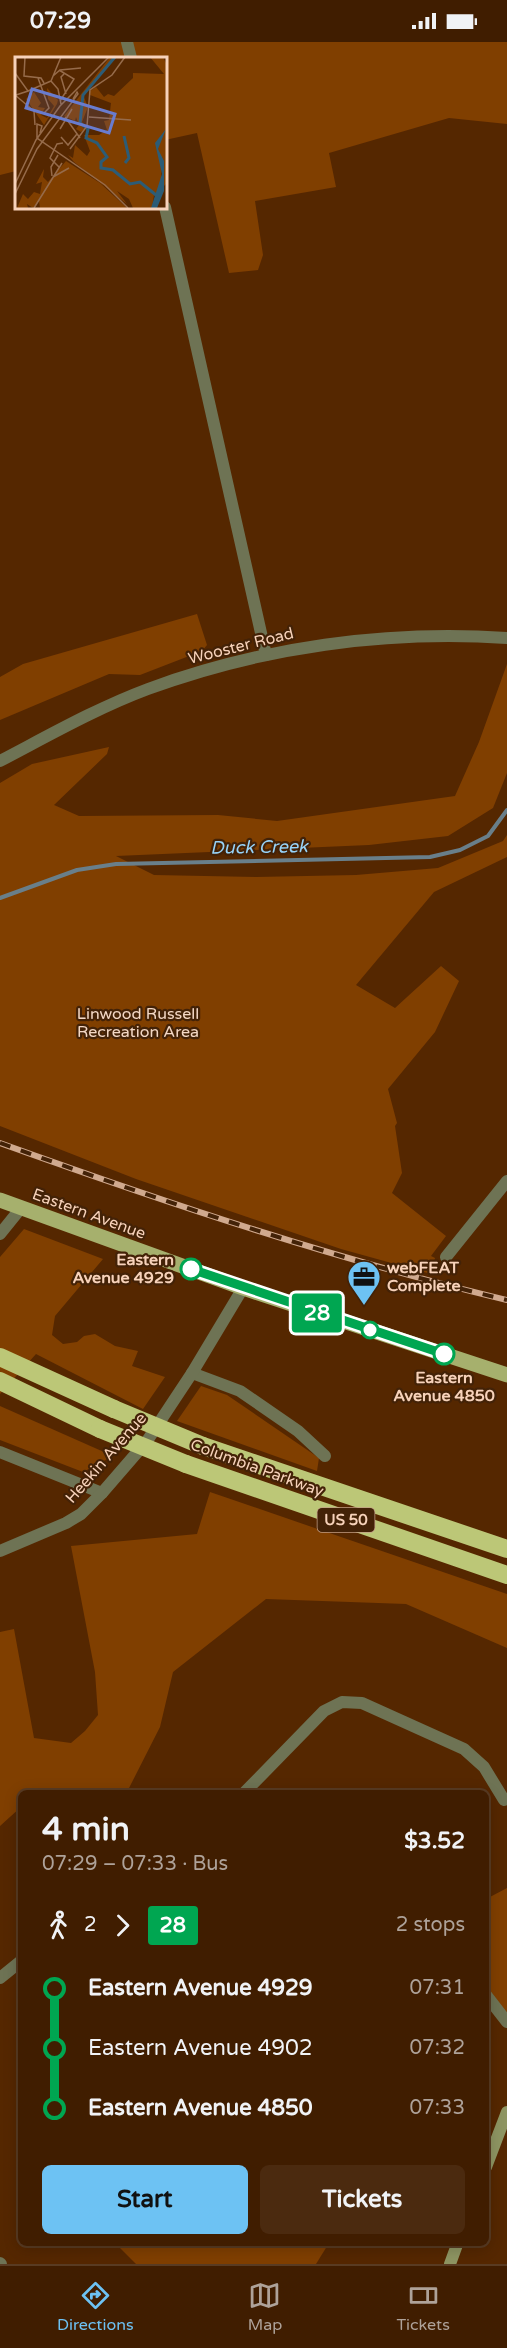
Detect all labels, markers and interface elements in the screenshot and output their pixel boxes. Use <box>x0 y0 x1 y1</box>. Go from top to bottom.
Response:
text: 07:29 <box>30 8 91 34</box>
inset map <box>15 57 166 208</box>
street label: Wooster Road <box>186 623 296 669</box>
water label: Duck Creek <box>210 835 309 859</box>
park label: Linwood Russell Recreation Area <box>77 1004 199 1042</box>
street label: Eastern Avenue <box>30 1184 148 1244</box>
place label: Eastern Avenue 4929 <box>72 1250 174 1288</box>
marker: Eastern Avenue 4929 <box>180 1258 202 1280</box>
place label: webFEAT Complete <box>387 1258 460 1296</box>
office icon: webFEAT Complete <box>346 1259 382 1306</box>
line badge: 28 <box>290 1294 344 1332</box>
text: 28 <box>304 1301 330 1326</box>
unlabelled marker <box>361 1321 379 1339</box>
marker: Eastern Avenue 4850 <box>433 1343 455 1365</box>
place label: Eastern Avenue 4850 <box>393 1368 495 1406</box>
street label: Heekin Avenue <box>61 1408 151 1508</box>
street label: Columbia Parkway <box>188 1435 327 1502</box>
road number: US 50 <box>318 1508 374 1532</box>
text: 4 min <box>42 1810 130 1849</box>
text: $3.52 <box>404 1828 465 1854</box>
text: 07:29 – 07:33 · Bus <box>42 1852 228 1876</box>
icon: walk <box>42 1909 75 1942</box>
icon: forward <box>106 1909 139 1942</box>
text: 2 <box>84 1913 97 1937</box>
text: 28 <box>160 1913 186 1938</box>
text: 2 stops <box>396 1913 465 1937</box>
text: Eastern Avenue 4929 <box>88 1975 313 2001</box>
text: 07:31 <box>410 1976 465 2000</box>
text: Eastern Avenue 4902 <box>88 2035 313 2061</box>
text: 07:32 <box>410 2036 465 2060</box>
text: Eastern Avenue 4850 <box>88 2095 313 2121</box>
text: 07:33 <box>410 2096 465 2120</box>
button: Start <box>42 2165 248 2234</box>
button: Tickets <box>260 2165 465 2234</box>
tab: Directions <box>57 2279 134 2335</box>
tab: Map <box>248 2279 282 2335</box>
tab: Tickets <box>396 2279 450 2335</box>

